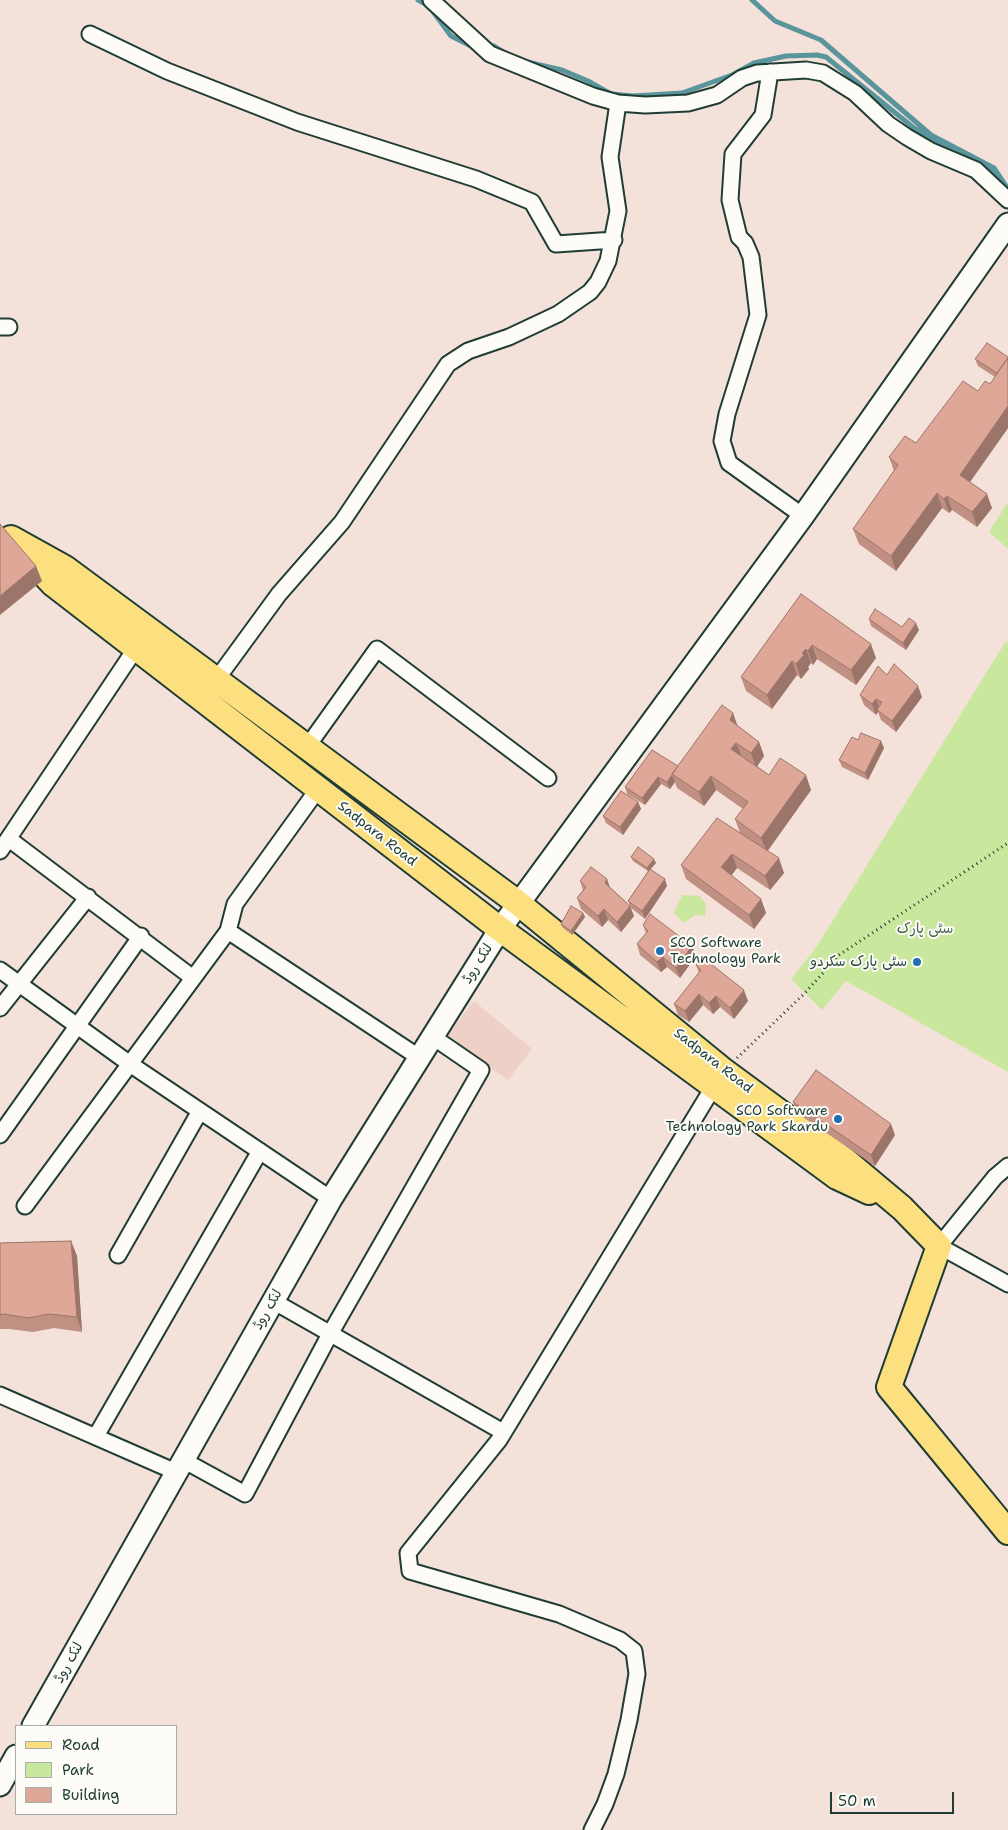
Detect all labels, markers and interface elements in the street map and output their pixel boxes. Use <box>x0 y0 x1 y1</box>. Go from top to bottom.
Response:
street label: Sadpara Road <box>334 798 420 870</box>
park label: سٹی پارک <box>897 921 953 937</box>
place label: SCO Software Technology Park <box>670 935 781 968</box>
street label: لنک روڈ <box>459 941 497 987</box>
marker: SCO Software Technology Park <box>654 945 666 957</box>
place label: سٹی پارک سکردو <box>811 954 907 970</box>
marker: سٹی پارک سکردو <box>911 956 923 968</box>
street label: Sadpara Road <box>670 1025 756 1097</box>
place label: SCO Software Technology Park Skardu <box>666 1103 828 1136</box>
marker: SCO Software Technology Park Skardu <box>832 1113 844 1125</box>
street label: لنک روڈ <box>250 1287 286 1333</box>
street label: لنک روڈ <box>51 1640 87 1686</box>
legend <box>15 1725 178 1815</box>
text: Road <box>62 1735 100 1755</box>
text: Park <box>62 1760 94 1780</box>
scale bar <box>833 1782 957 1814</box>
text: Building <box>62 1785 119 1805</box>
text: 50 m <box>838 1791 876 1811</box>

